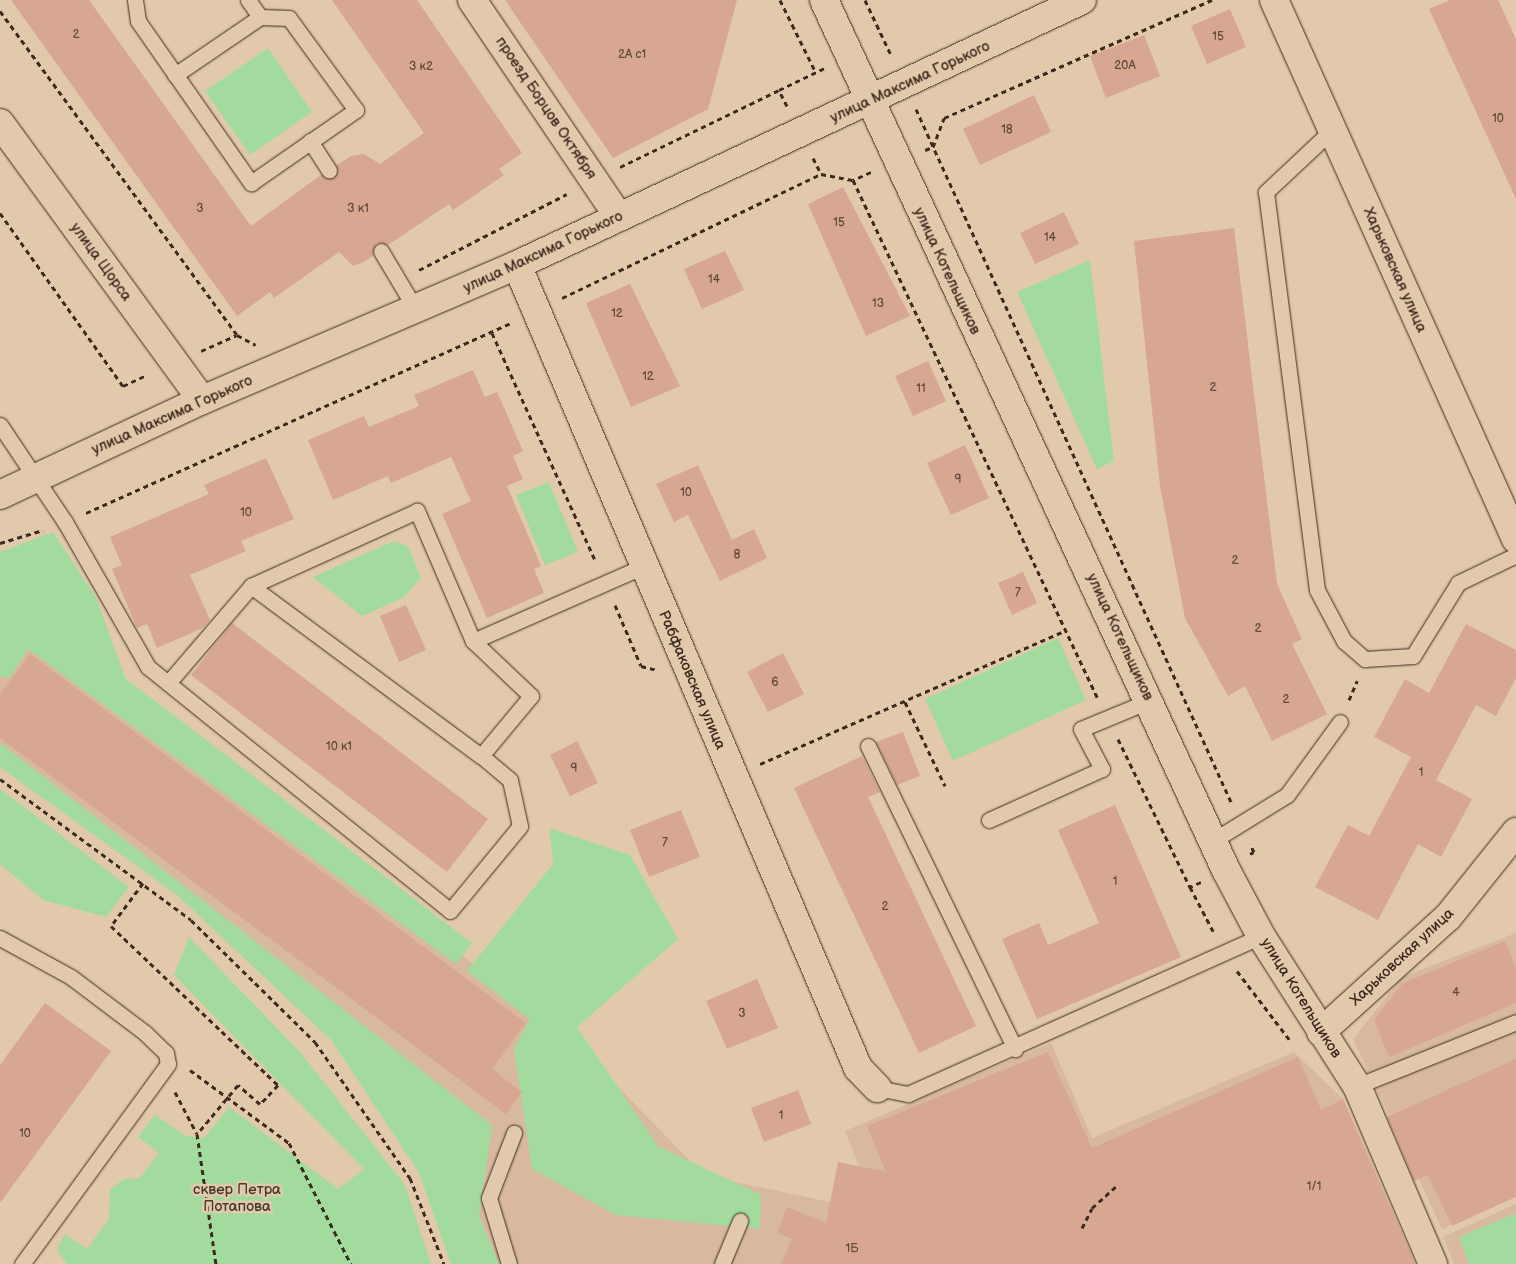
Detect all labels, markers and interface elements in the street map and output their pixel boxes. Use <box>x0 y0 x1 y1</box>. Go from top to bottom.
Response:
house number: 2 <box>72 28 80 42</box>
house number: 15 <box>1212 30 1224 44</box>
street label: проезд Борцов Октября <box>492 33 600 183</box>
street label: улица Максима Горького <box>827 37 993 127</box>
house number: 2А с1 <box>618 48 646 62</box>
house number: 20А <box>1114 59 1136 73</box>
house number: 3 к2 <box>409 60 433 74</box>
house number: 10 <box>1492 112 1504 126</box>
house number: 18 <box>1001 123 1013 137</box>
house number: 3 <box>196 202 204 216</box>
house number: 3 к1 <box>347 202 369 216</box>
street label: улица Котельщиков <box>910 205 984 337</box>
street label: Харьковская улица <box>1359 205 1431 335</box>
street label: улица Максима Горького <box>460 207 626 297</box>
house number: 15 <box>833 216 845 230</box>
street label: улица Щорса <box>66 219 136 305</box>
house number: 14 <box>1044 231 1056 245</box>
house number: 14 <box>708 273 720 287</box>
house number: 13 <box>872 297 884 311</box>
house number: 12 <box>611 307 623 321</box>
house number: 12 <box>642 370 654 384</box>
street label: улица Максима Горького <box>89 371 255 459</box>
house number: 2 <box>1209 381 1217 395</box>
house number: 11 <box>916 382 926 396</box>
house number: 9 <box>955 473 961 487</box>
house number: 10 <box>680 486 692 500</box>
house number: 10 <box>240 506 252 520</box>
house number: 8 <box>734 548 740 562</box>
house number: 2 <box>1231 554 1239 568</box>
street label: улица Котельщиков <box>1083 571 1157 703</box>
house number: 7 <box>1015 586 1021 600</box>
street label: Рабфаковская улица <box>655 608 729 752</box>
house number: 2 <box>1254 622 1262 636</box>
house number: 6 <box>771 676 779 690</box>
house number: 2 <box>1282 693 1290 707</box>
house number: 10 к1 <box>326 740 352 754</box>
house number: 9 <box>571 762 577 776</box>
house number: 1 <box>1419 766 1423 780</box>
house number: 7 <box>662 836 668 850</box>
house number: 1 <box>1113 875 1117 889</box>
house number: 2 <box>881 900 889 914</box>
street label: Харьковская улица <box>1346 904 1458 1010</box>
street label: улица Котельщиков <box>1257 935 1345 1061</box>
house number: 4 <box>1452 986 1460 1000</box>
house number: 3 <box>738 1007 746 1021</box>
house number: 1 <box>779 1109 783 1123</box>
house number: 10 <box>19 1127 31 1141</box>
park label: сквер Петра Потапова <box>193 1180 281 1215</box>
house number: 1/1 <box>1307 1180 1321 1194</box>
house number: 1Б <box>846 1242 858 1256</box>

